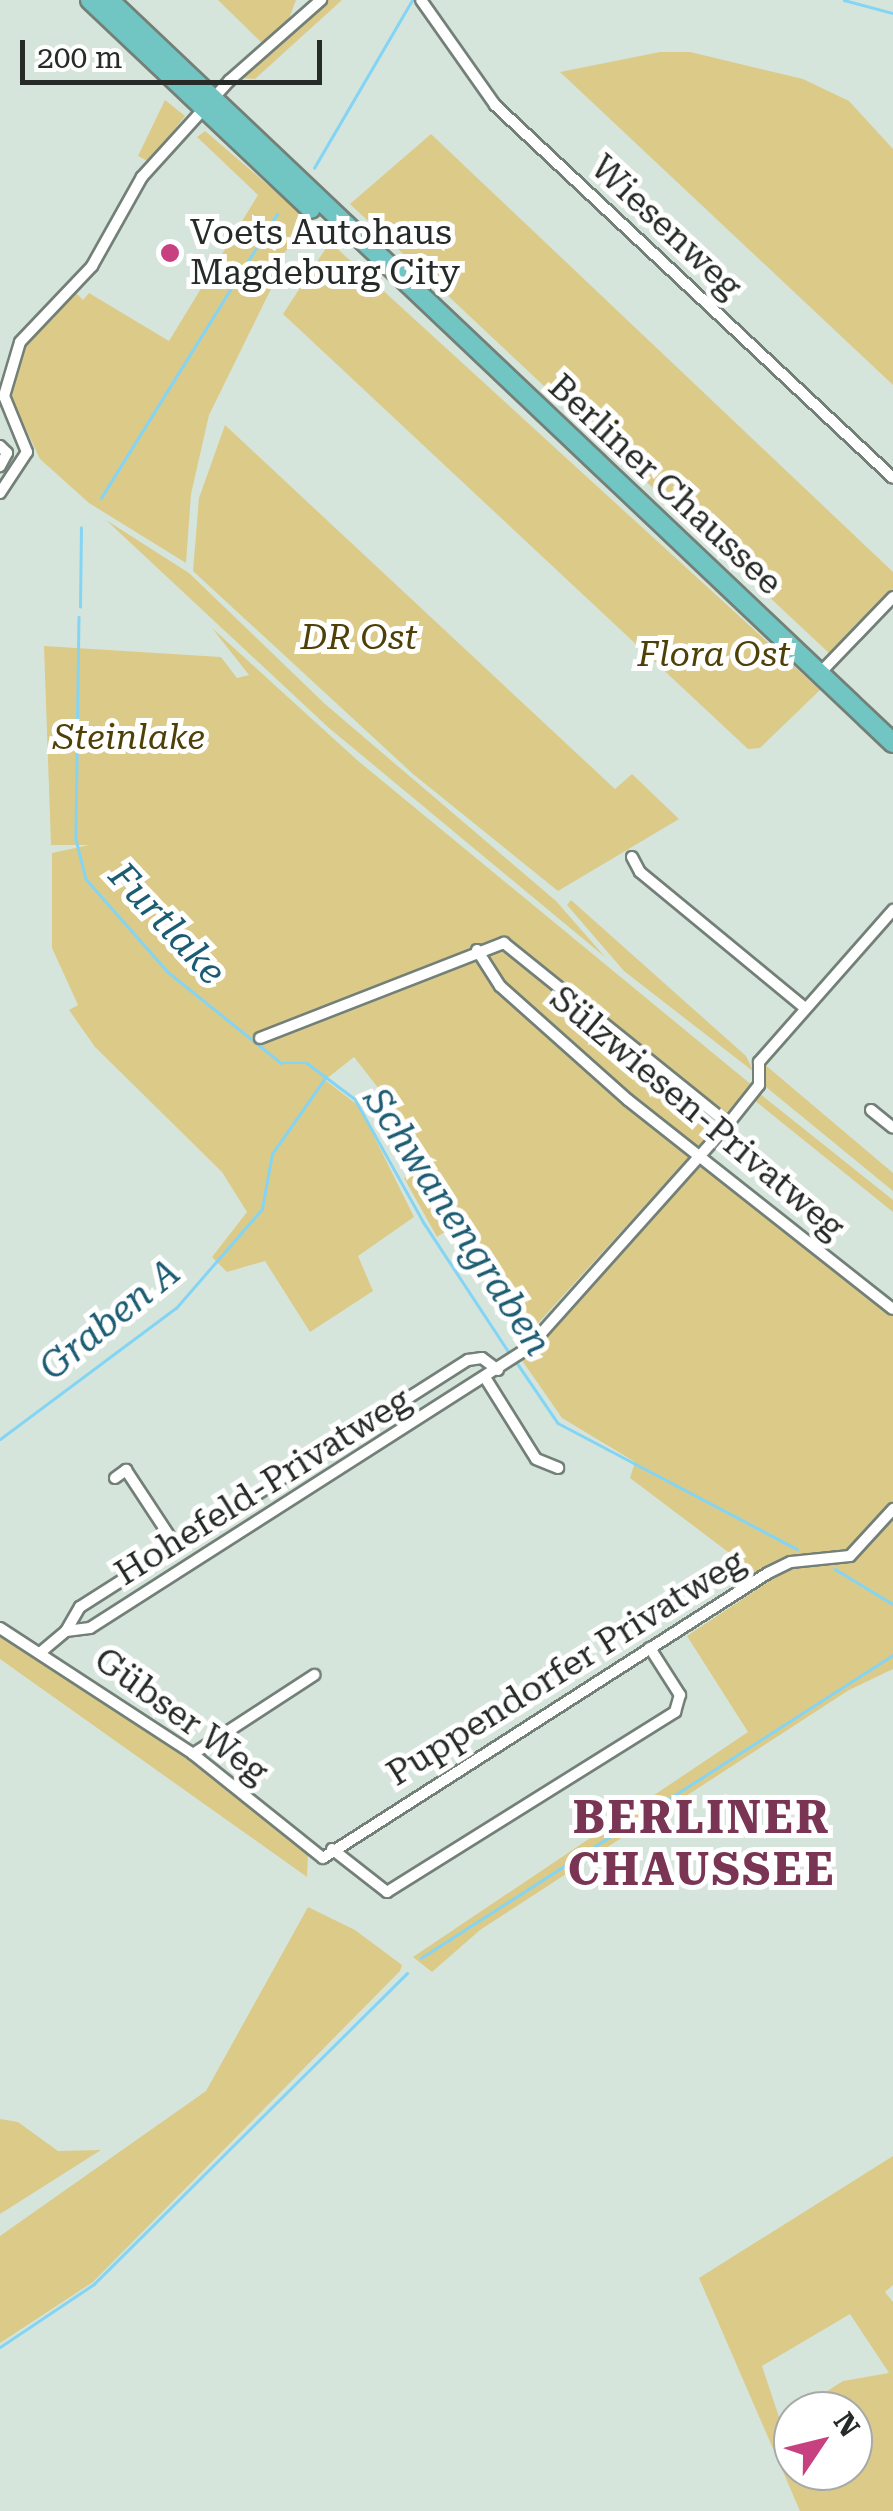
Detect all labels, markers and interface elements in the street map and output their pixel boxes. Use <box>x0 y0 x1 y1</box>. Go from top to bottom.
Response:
scale bar <box>25 20 328 82</box>
text: 200 m <box>37 40 122 75</box>
street label: Wiesenweg <box>582 147 750 307</box>
place label: Voets Autohaus Magdeburg City <box>190 212 460 294</box>
marker: Voets Autohaus Magdeburg City <box>159 242 181 264</box>
street label: Berliner Chaussee <box>539 366 791 604</box>
park label: DR Ost <box>300 617 418 659</box>
park label: Flora Ost <box>637 634 791 676</box>
park label: Steinlake <box>53 717 205 759</box>
water label: Furtlake <box>99 854 235 994</box>
street label: Sülzwiesen-Privatweg <box>541 978 853 1248</box>
water label: Schwanengraben <box>353 1080 561 1364</box>
water label: Graben A <box>31 1250 189 1390</box>
street label: Hohefeld-Privatweg <box>108 1379 418 1595</box>
street label: Puppendorfer Privatweg <box>380 1541 752 1795</box>
street label: Gübser Weg <box>86 1639 276 1793</box>
district label: BERLINER CHAUSSEE <box>568 1791 836 1897</box>
north arrow <box>773 2391 873 2491</box>
text: N <box>827 2406 866 2443</box>

